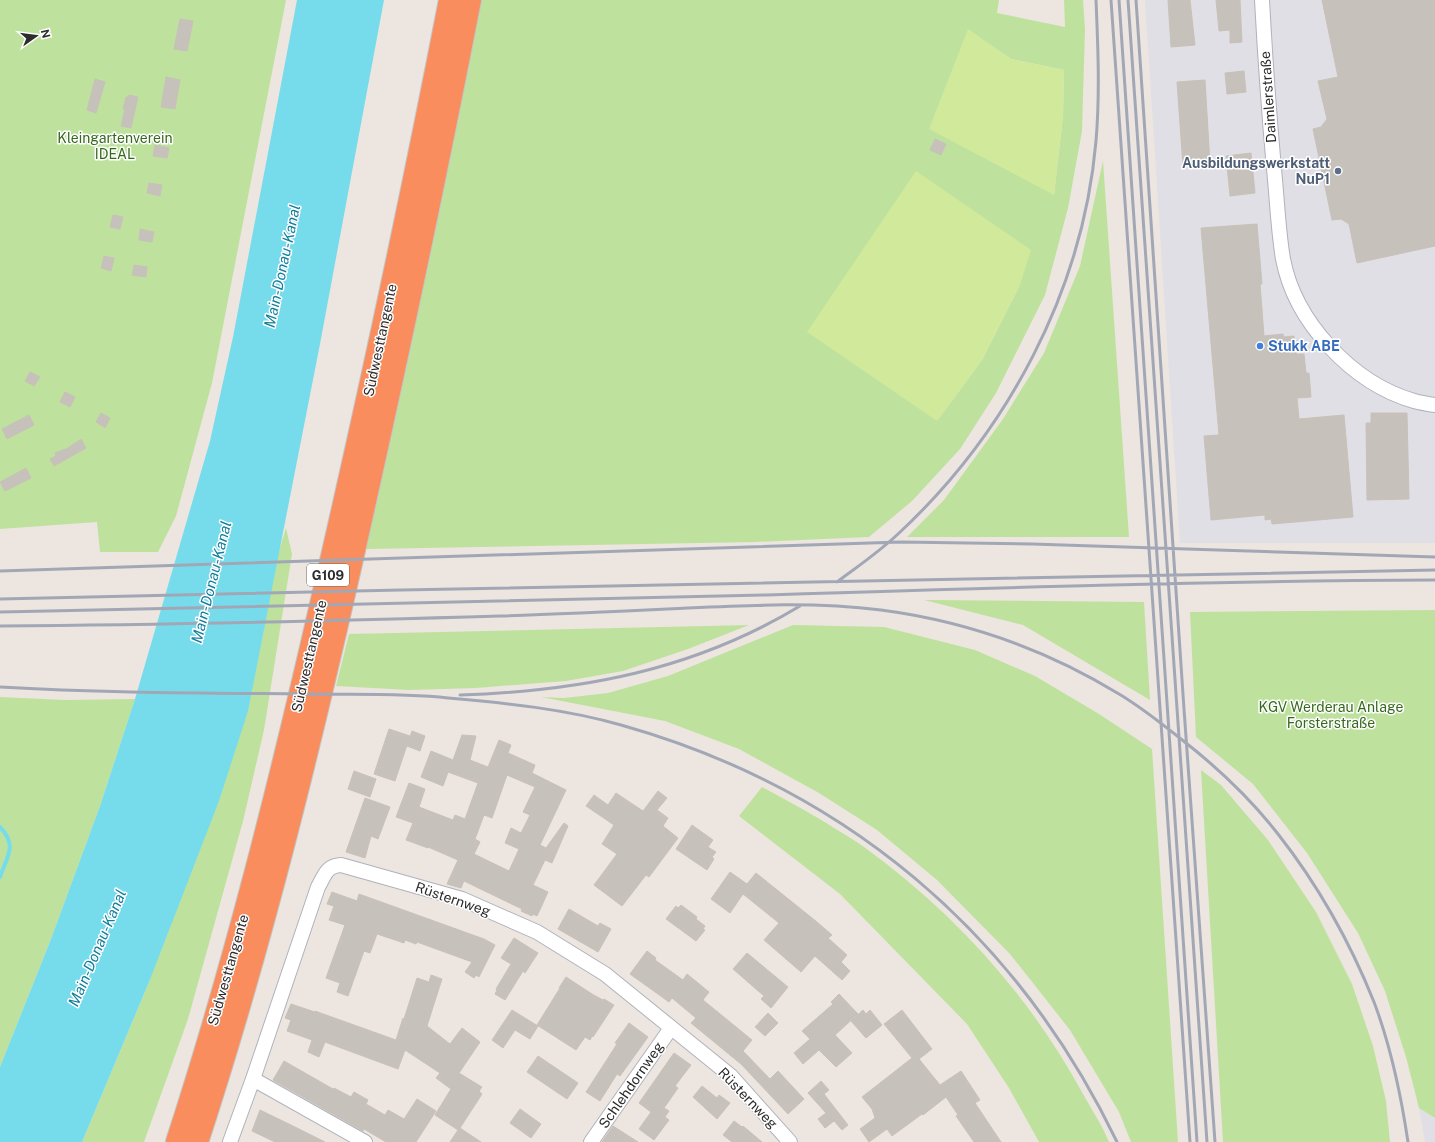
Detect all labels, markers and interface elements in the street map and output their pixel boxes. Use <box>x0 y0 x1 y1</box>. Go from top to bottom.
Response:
north arrow <box>16 16 56 56</box>
text: N <box>39 28 53 39</box>
street label: Daimlerstraße <box>1257 51 1279 143</box>
park label: Kleingartenverein IDEAL <box>57 130 173 162</box>
place label: Ausbildungswerkstatt NuP1 <box>1182 155 1330 187</box>
marker: Ausbildungswerkstatt NuP1 <box>1333 166 1343 176</box>
water label: Main-Donau-Kanal <box>261 203 303 329</box>
street label: Südwesttangente <box>360 282 400 398</box>
place label: Stukk ABE <box>1268 338 1340 354</box>
marker: Stukk ABE <box>1255 341 1265 351</box>
water label: Main-Donau-Kanal <box>188 519 234 645</box>
road number: G109 <box>307 564 349 586</box>
street label: Südwesttangente <box>288 598 330 714</box>
park label: KGV Werderau Anlage Forsterstraße <box>1259 699 1404 731</box>
street label: Rüsternweg <box>413 879 493 919</box>
water label: Main-Donau-Kanal <box>65 887 129 1009</box>
street label: Südwesttangente <box>204 913 252 1027</box>
street label: Schlehdornweg <box>595 1038 667 1131</box>
street label: Rüsternweg <box>715 1064 781 1132</box>

